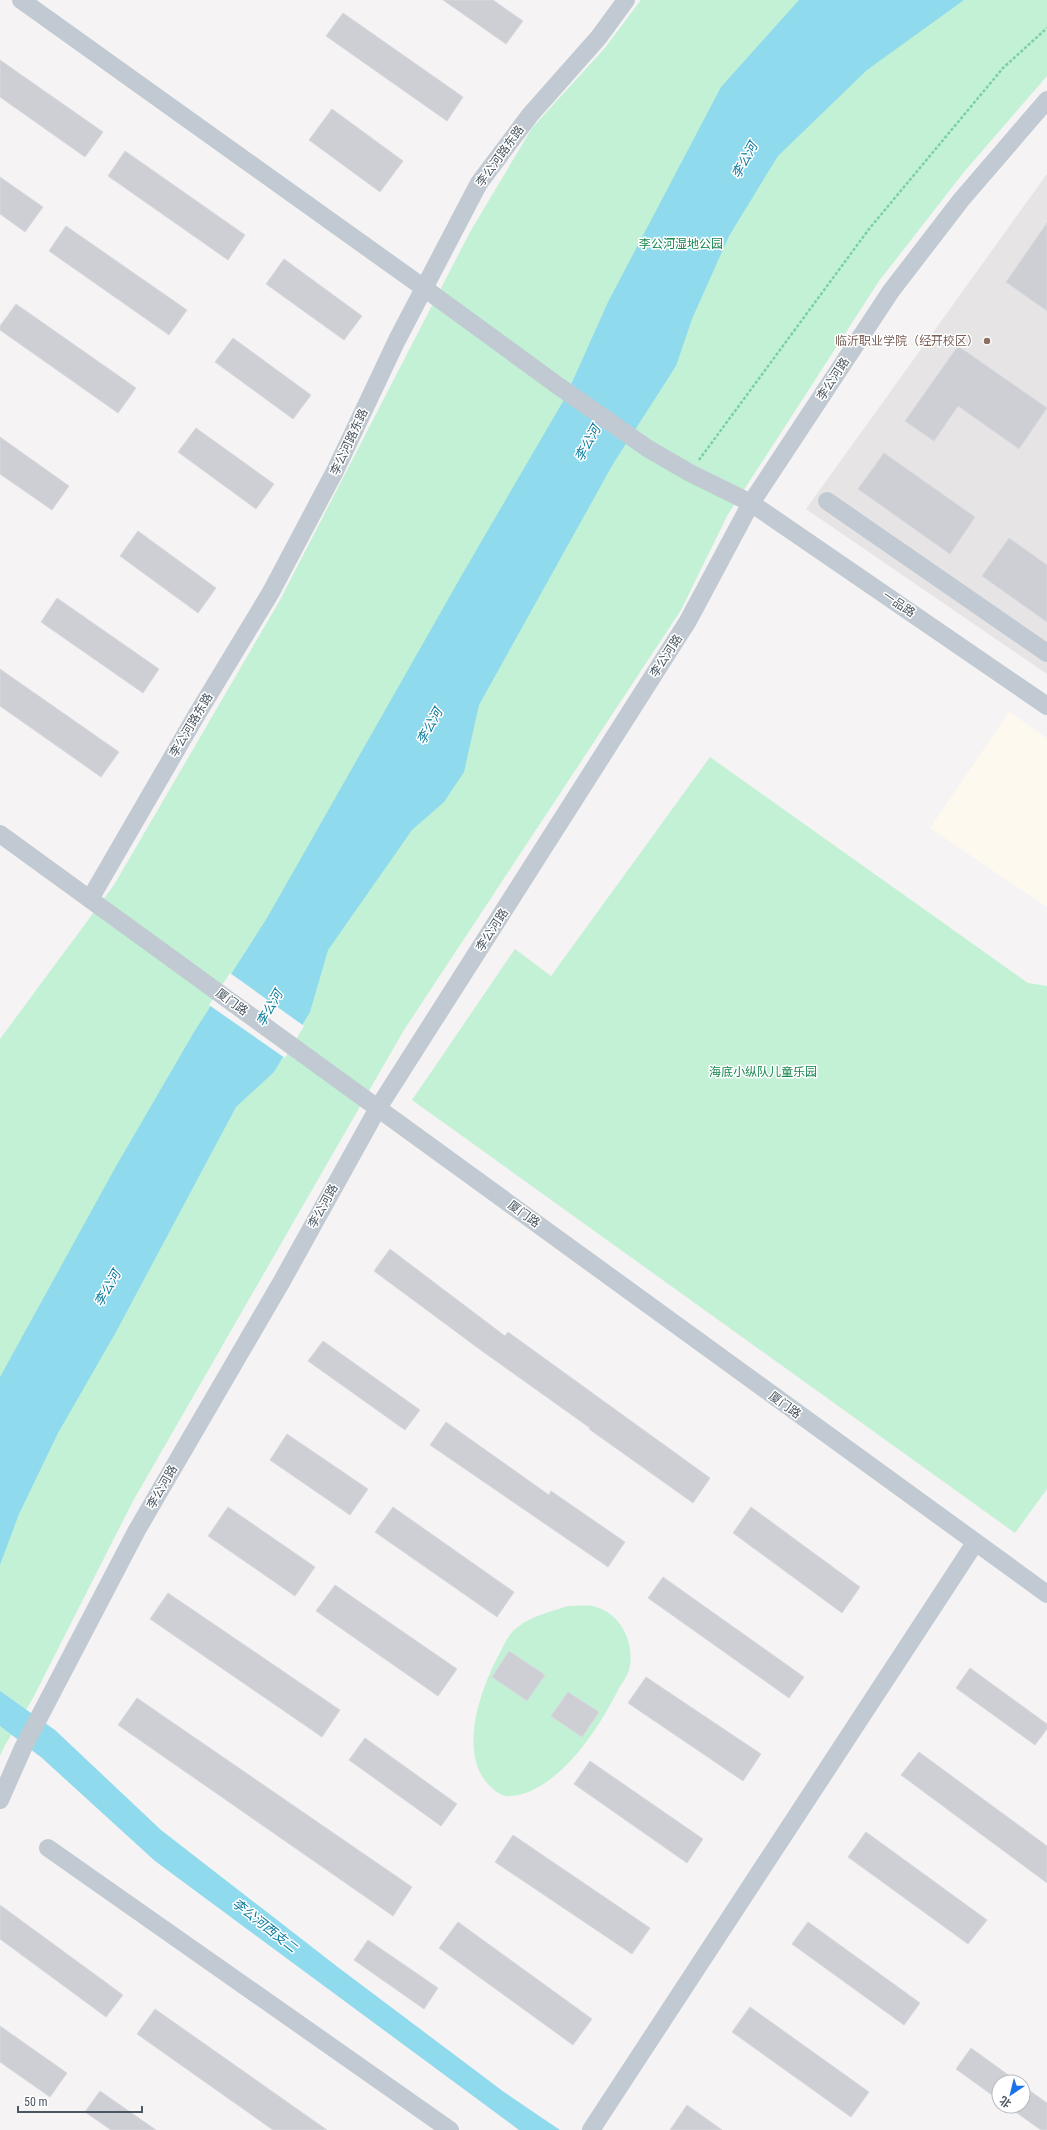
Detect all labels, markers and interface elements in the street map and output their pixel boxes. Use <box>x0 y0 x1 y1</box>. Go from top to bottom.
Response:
street label: 李公河路东路 <box>473 123 527 189</box>
water label: 李公河 <box>728 137 762 181</box>
park label: 李公河湿地公园 <box>639 237 723 251</box>
place label: 临沂职业学院（经开校区） <box>835 334 979 348</box>
marker: 临沂职业学院（经开校区） <box>982 336 992 346</box>
street label: 李公河路 <box>814 355 852 403</box>
street label: 李公河路东路 <box>327 406 371 478</box>
water label: 李公河 <box>571 420 605 464</box>
street label: 一品路 <box>880 588 918 620</box>
street label: 李公河路 <box>647 632 685 680</box>
street label: 李公河路东路 <box>166 691 216 759</box>
water label: 李公河 <box>413 703 447 747</box>
street label: 李公河路 <box>473 906 511 954</box>
water label: 李公河 <box>253 985 287 1029</box>
street label: 厦门路 <box>213 986 251 1018</box>
park label: 海底小纵队儿童乐园 <box>709 1065 817 1079</box>
street label: 李公河路 <box>305 1182 341 1230</box>
street label: 厦门路 <box>505 1198 543 1230</box>
water label: 李公河 <box>91 1265 125 1309</box>
street label: 厦门路 <box>766 1389 804 1421</box>
street label: 李公河路 <box>144 1463 180 1511</box>
water label: 李公河西支二 <box>229 1895 301 1956</box>
north arrow <box>991 2074 1031 2114</box>
scale bar <box>18 2088 142 2114</box>
text: 北 <box>997 2093 1014 2110</box>
text: 50 m <box>24 2095 48 2109</box>

